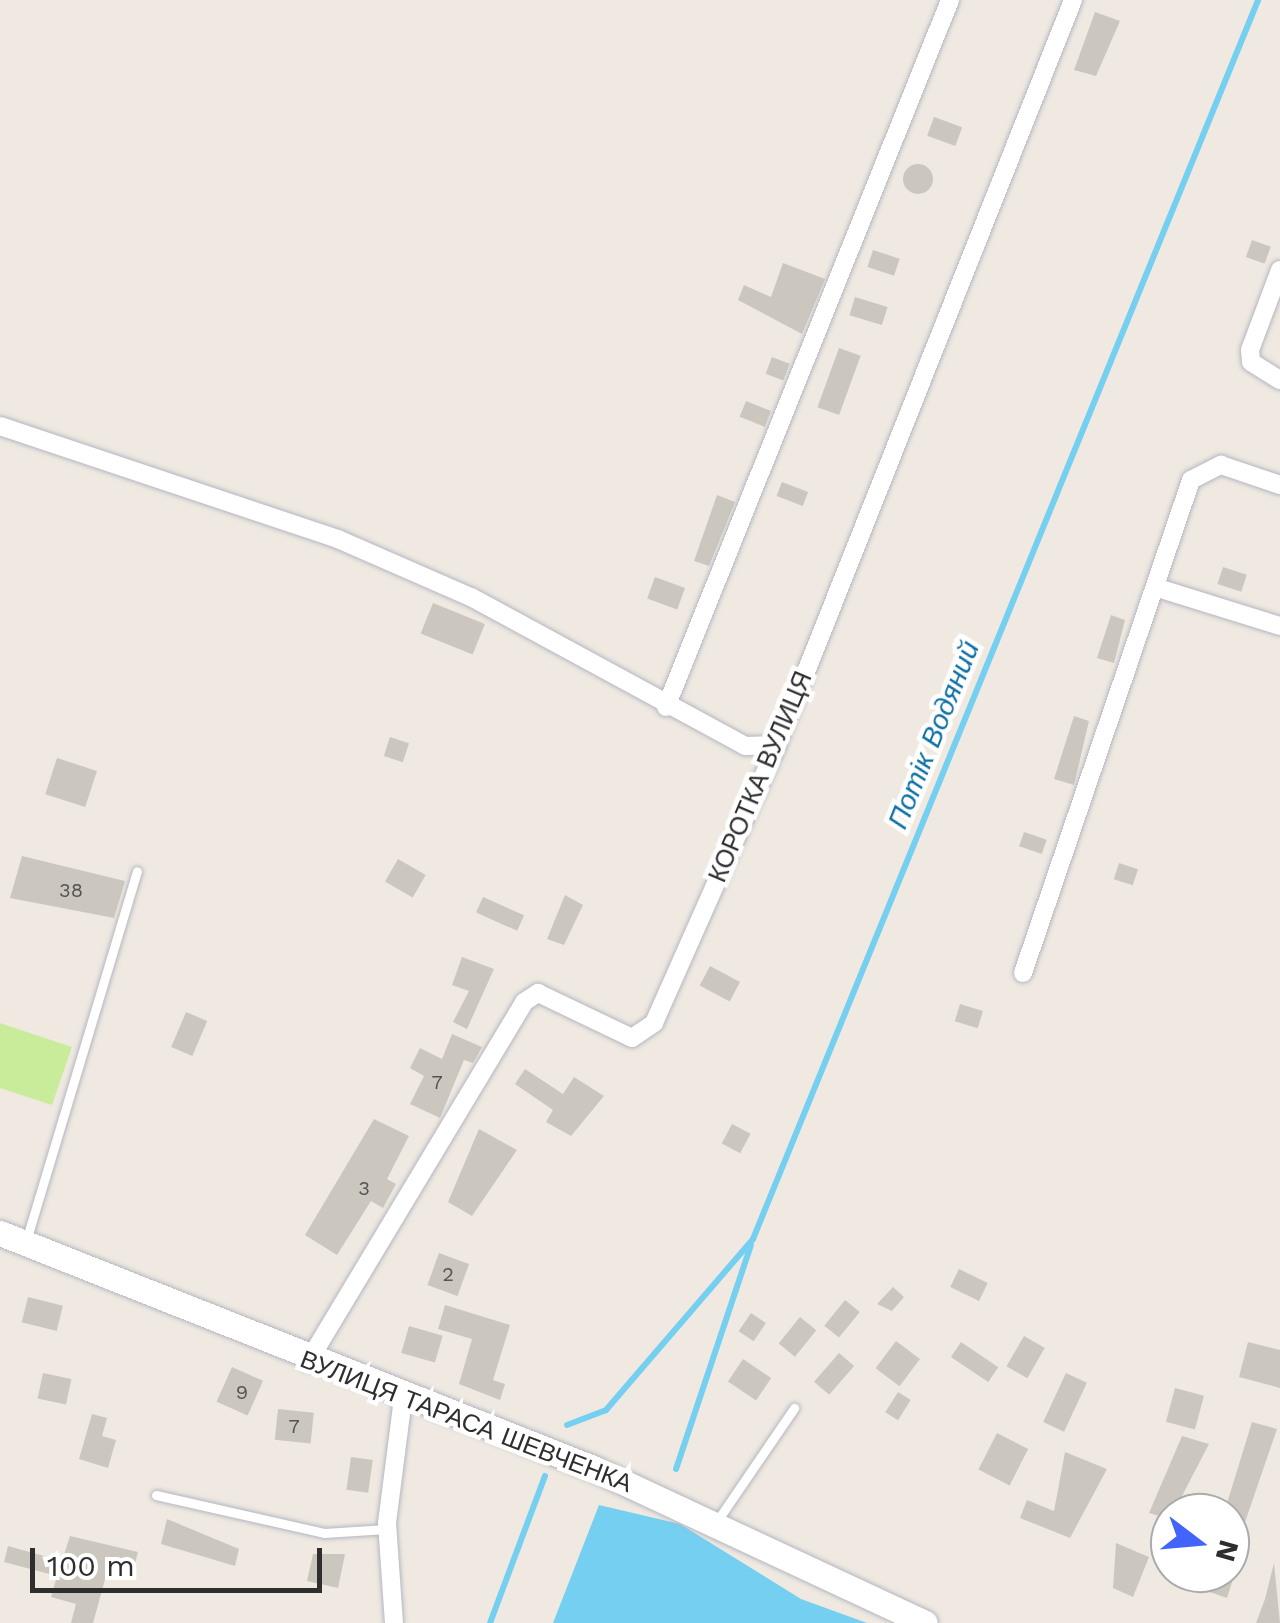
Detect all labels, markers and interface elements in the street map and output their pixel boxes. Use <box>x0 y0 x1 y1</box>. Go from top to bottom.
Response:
water label: Потік Водяний <box>881 636 987 834</box>
street label: КОРОТКА ВУЛИЦЯ <box>703 667 819 887</box>
house number: 38 <box>59 878 83 902</box>
house number: 7 <box>431 1070 443 1094</box>
house number: 3 <box>358 1176 370 1200</box>
house number: 2 <box>442 1262 454 1286</box>
street label: ВУЛИЦЯ ТАРАСА ШЕВЧЕНКА <box>296 1345 636 1499</box>
house number: 9 <box>236 1380 248 1404</box>
house number: 7 <box>288 1414 300 1438</box>
north arrow <box>1150 1493 1250 1593</box>
scale bar <box>35 1528 328 1590</box>
text: N <box>1209 1536 1246 1565</box>
text: 100 m <box>47 1548 135 1583</box>

